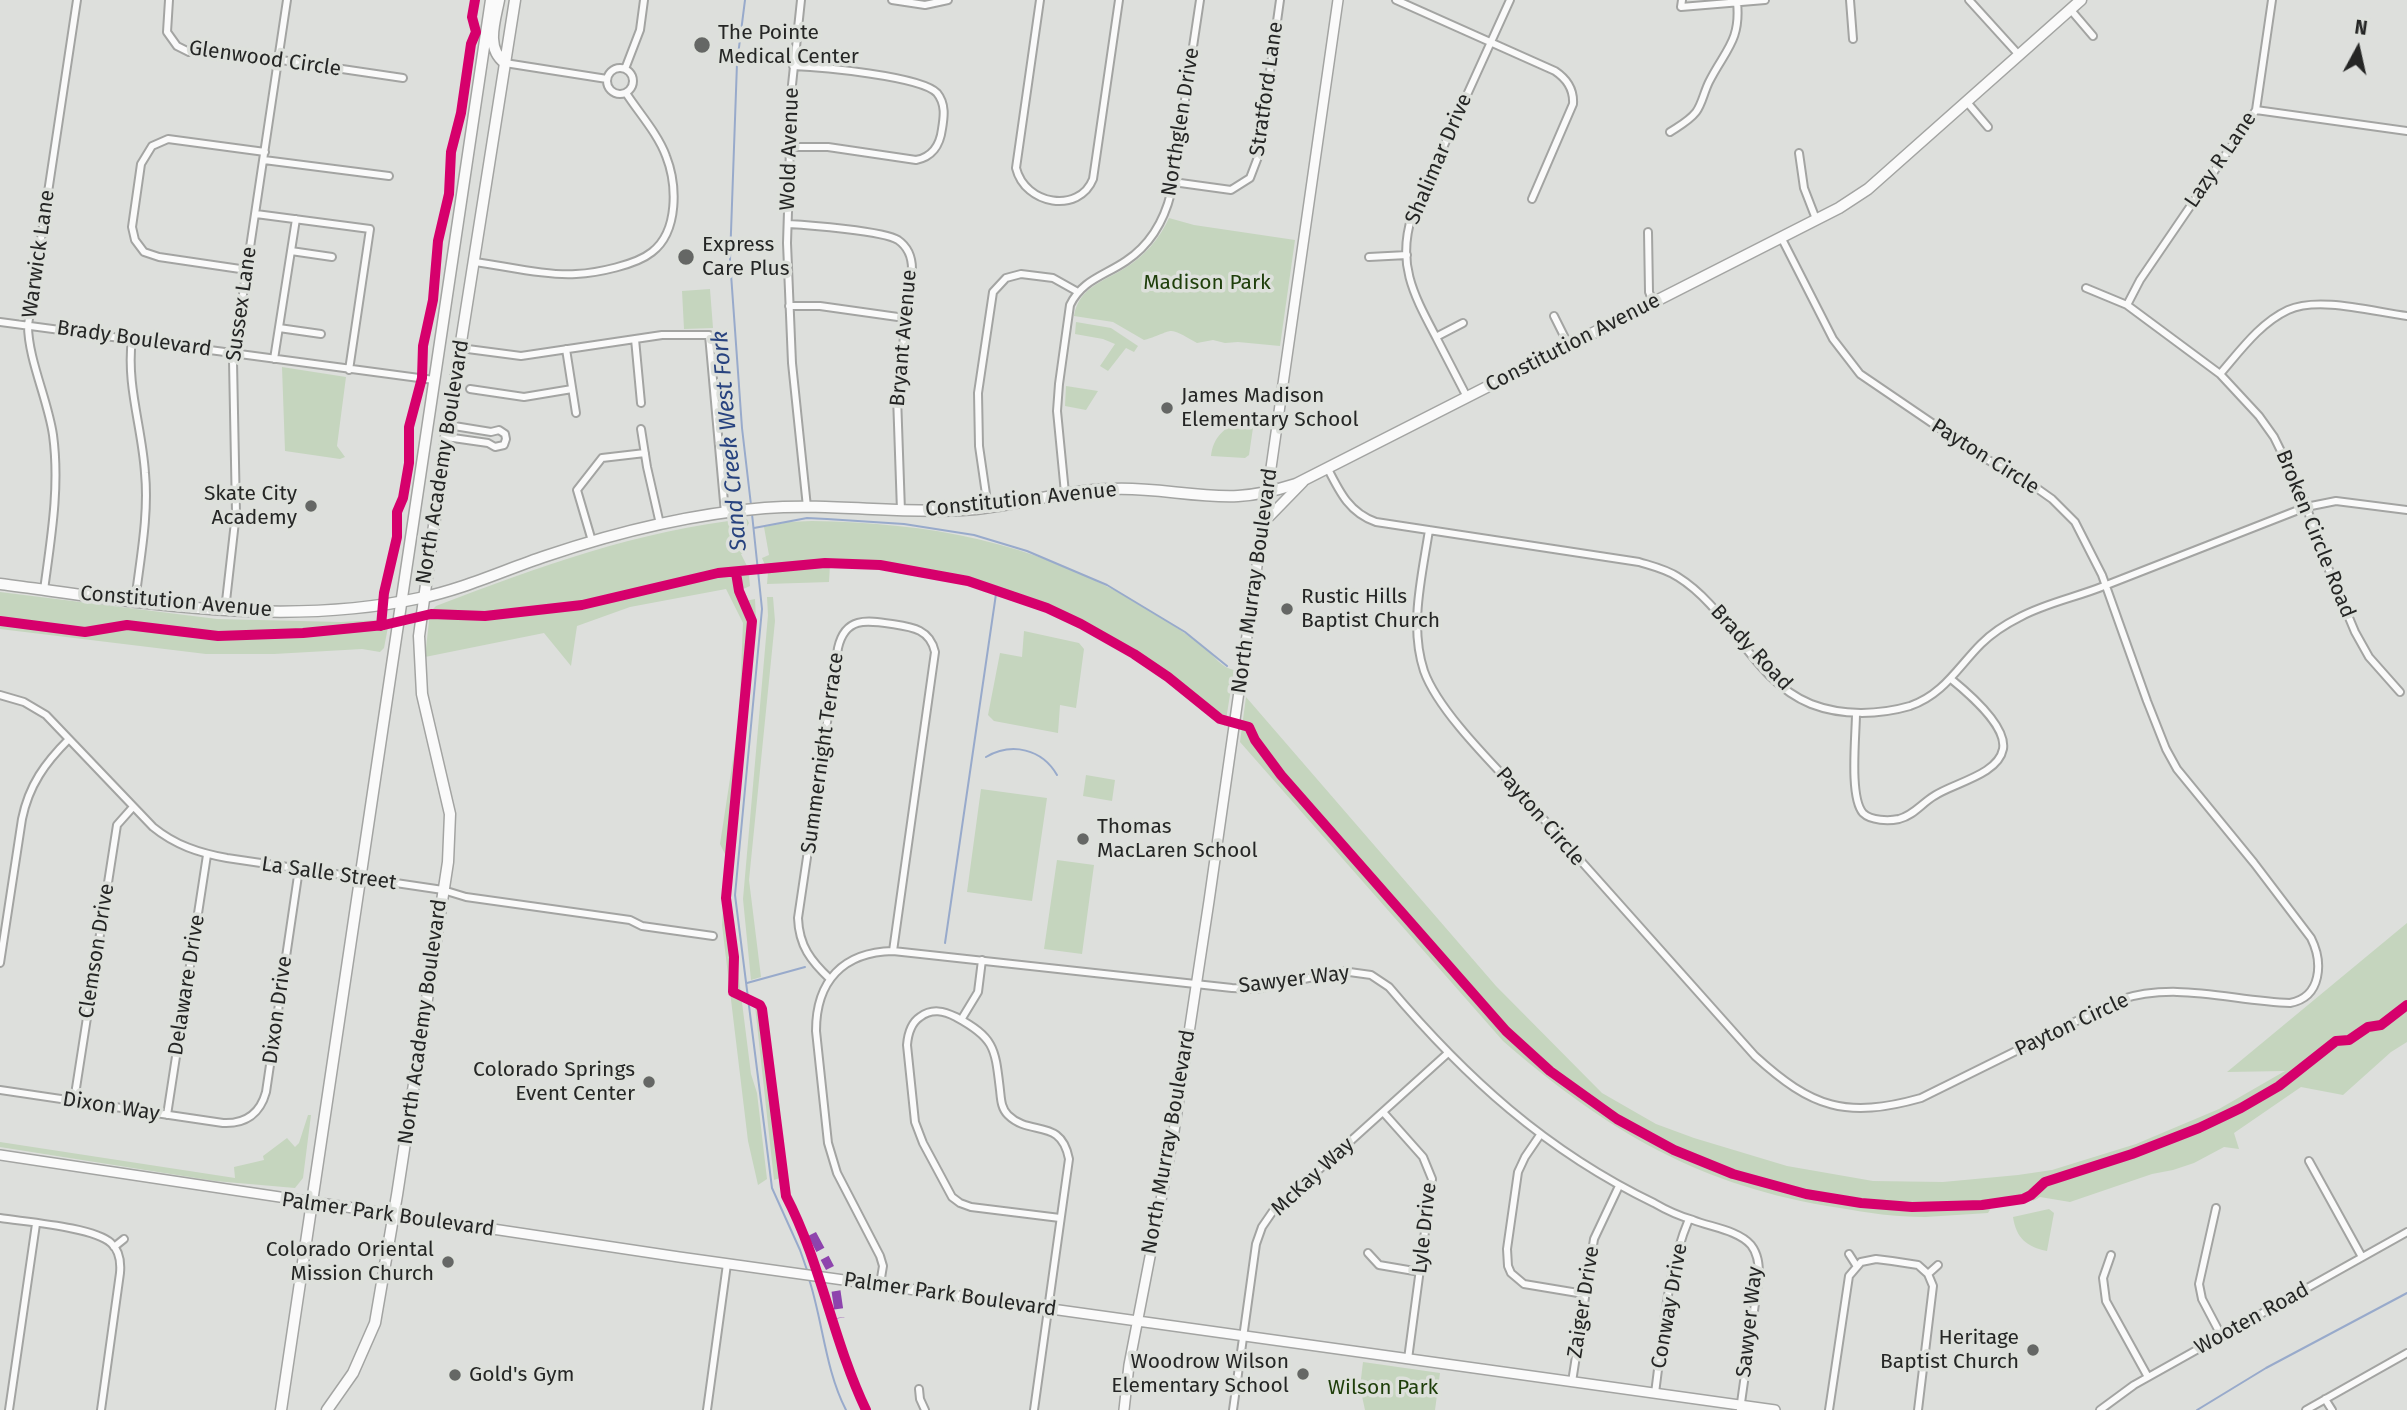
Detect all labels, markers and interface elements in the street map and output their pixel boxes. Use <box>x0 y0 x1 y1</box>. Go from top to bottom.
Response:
north arrow <box>2323 14 2393 84</box>
text: N <box>2353 15 2369 40</box>
place label: The Pointe Medical Center <box>718 20 859 70</box>
street label: Stratford Lane <box>1245 20 1289 158</box>
marker: The Pointe Medical Center <box>692 35 712 55</box>
street label: Glenwood Circle <box>187 36 343 82</box>
street label: Northglen Drive <box>1157 46 1205 198</box>
street label: Wold Avenue <box>775 87 805 211</box>
street label: Shalimar Drive <box>1400 90 1478 228</box>
street label: Lazy R Lane <box>2180 107 2262 213</box>
street label: Warwick Lane <box>18 188 60 320</box>
place label: Express Care Plus <box>702 232 790 282</box>
street label: Sussex Lane <box>221 245 263 363</box>
marker: Express Care Plus <box>676 247 696 267</box>
street label: Bryant Avenue <box>885 268 923 408</box>
park label: Madison Park <box>1143 270 1271 296</box>
street label: Constitution Avenue <box>1482 288 1664 398</box>
street label: Brady Boulevard <box>55 316 213 362</box>
water label: Sand Creek West Fork <box>707 330 753 552</box>
street label: North Academy Boulevard <box>411 338 475 586</box>
place label: James Madison Elementary School <box>1181 383 1359 433</box>
marker: James Madison Elementary School <box>1159 400 1175 416</box>
street label: Payton Circle <box>1926 414 2044 500</box>
street label: Broken Circle Road <box>2270 446 2360 622</box>
street label: North Murray Boulevard <box>1227 467 1283 695</box>
street label: Constitution Avenue <box>924 477 1118 523</box>
place label: Skate City Academy <box>204 481 297 531</box>
marker: Skate City Academy <box>303 498 319 514</box>
street label: Constitution Avenue <box>79 581 273 623</box>
place label: Rustic Hills Baptist Church <box>1301 584 1440 634</box>
street label: Brady Road <box>1705 600 1797 696</box>
marker: Rustic Hills Baptist Church <box>1279 601 1295 617</box>
street label: Summernight Terrace <box>796 651 850 855</box>
street label: Payton Circle <box>1490 762 1590 872</box>
place label: Thomas MacLaren School <box>1097 814 1258 864</box>
marker: Thomas MacLaren School <box>1075 831 1091 847</box>
street label: La Salle Street <box>260 852 398 896</box>
street label: Clemson Drive <box>74 882 120 1020</box>
street label: North Academy Boulevard <box>393 898 453 1146</box>
street label: Delaware Drive <box>163 913 211 1057</box>
street label: Dixon Drive <box>258 954 298 1066</box>
street label: Sawyer Way <box>1237 961 1351 999</box>
street label: Payton Circle <box>2011 988 2133 1062</box>
street label: North Murray Boulevard <box>1137 1028 1201 1256</box>
place label: Colorado Springs Event Center <box>473 1057 635 1107</box>
marker: Colorado Springs Event Center <box>641 1074 657 1090</box>
street label: Dixon Way <box>61 1087 161 1127</box>
street label: McKay Way <box>1266 1132 1360 1222</box>
street label: Lyle Drive <box>1408 1181 1442 1275</box>
street label: Palmer Park Boulevard <box>280 1188 496 1242</box>
place label: Colorado Oriental Mission Church <box>266 1237 434 1287</box>
street label: Conway Drive <box>1647 1241 1693 1371</box>
street label: Zaiger Drive <box>1563 1244 1605 1360</box>
marker: Colorado Oriental Mission Church <box>440 1254 456 1270</box>
street label: Sawyer Way <box>1732 1265 1768 1379</box>
street label: Palmer Park Boulevard <box>842 1268 1058 1322</box>
street label: Wooten Road <box>2190 1277 2314 1361</box>
place label: Heritage Baptist Church <box>1880 1325 2019 1375</box>
marker: Heritage Baptist Church <box>2025 1342 2041 1358</box>
place label: Woodrow Wilson Elementary School <box>1111 1349 1289 1399</box>
place label: Gold's Gym <box>469 1362 574 1388</box>
marker: Woodrow Wilson Elementary School <box>1295 1366 1311 1382</box>
marker: Gold's Gym <box>447 1367 463 1383</box>
park label: Wilson Park <box>1328 1375 1438 1401</box>

